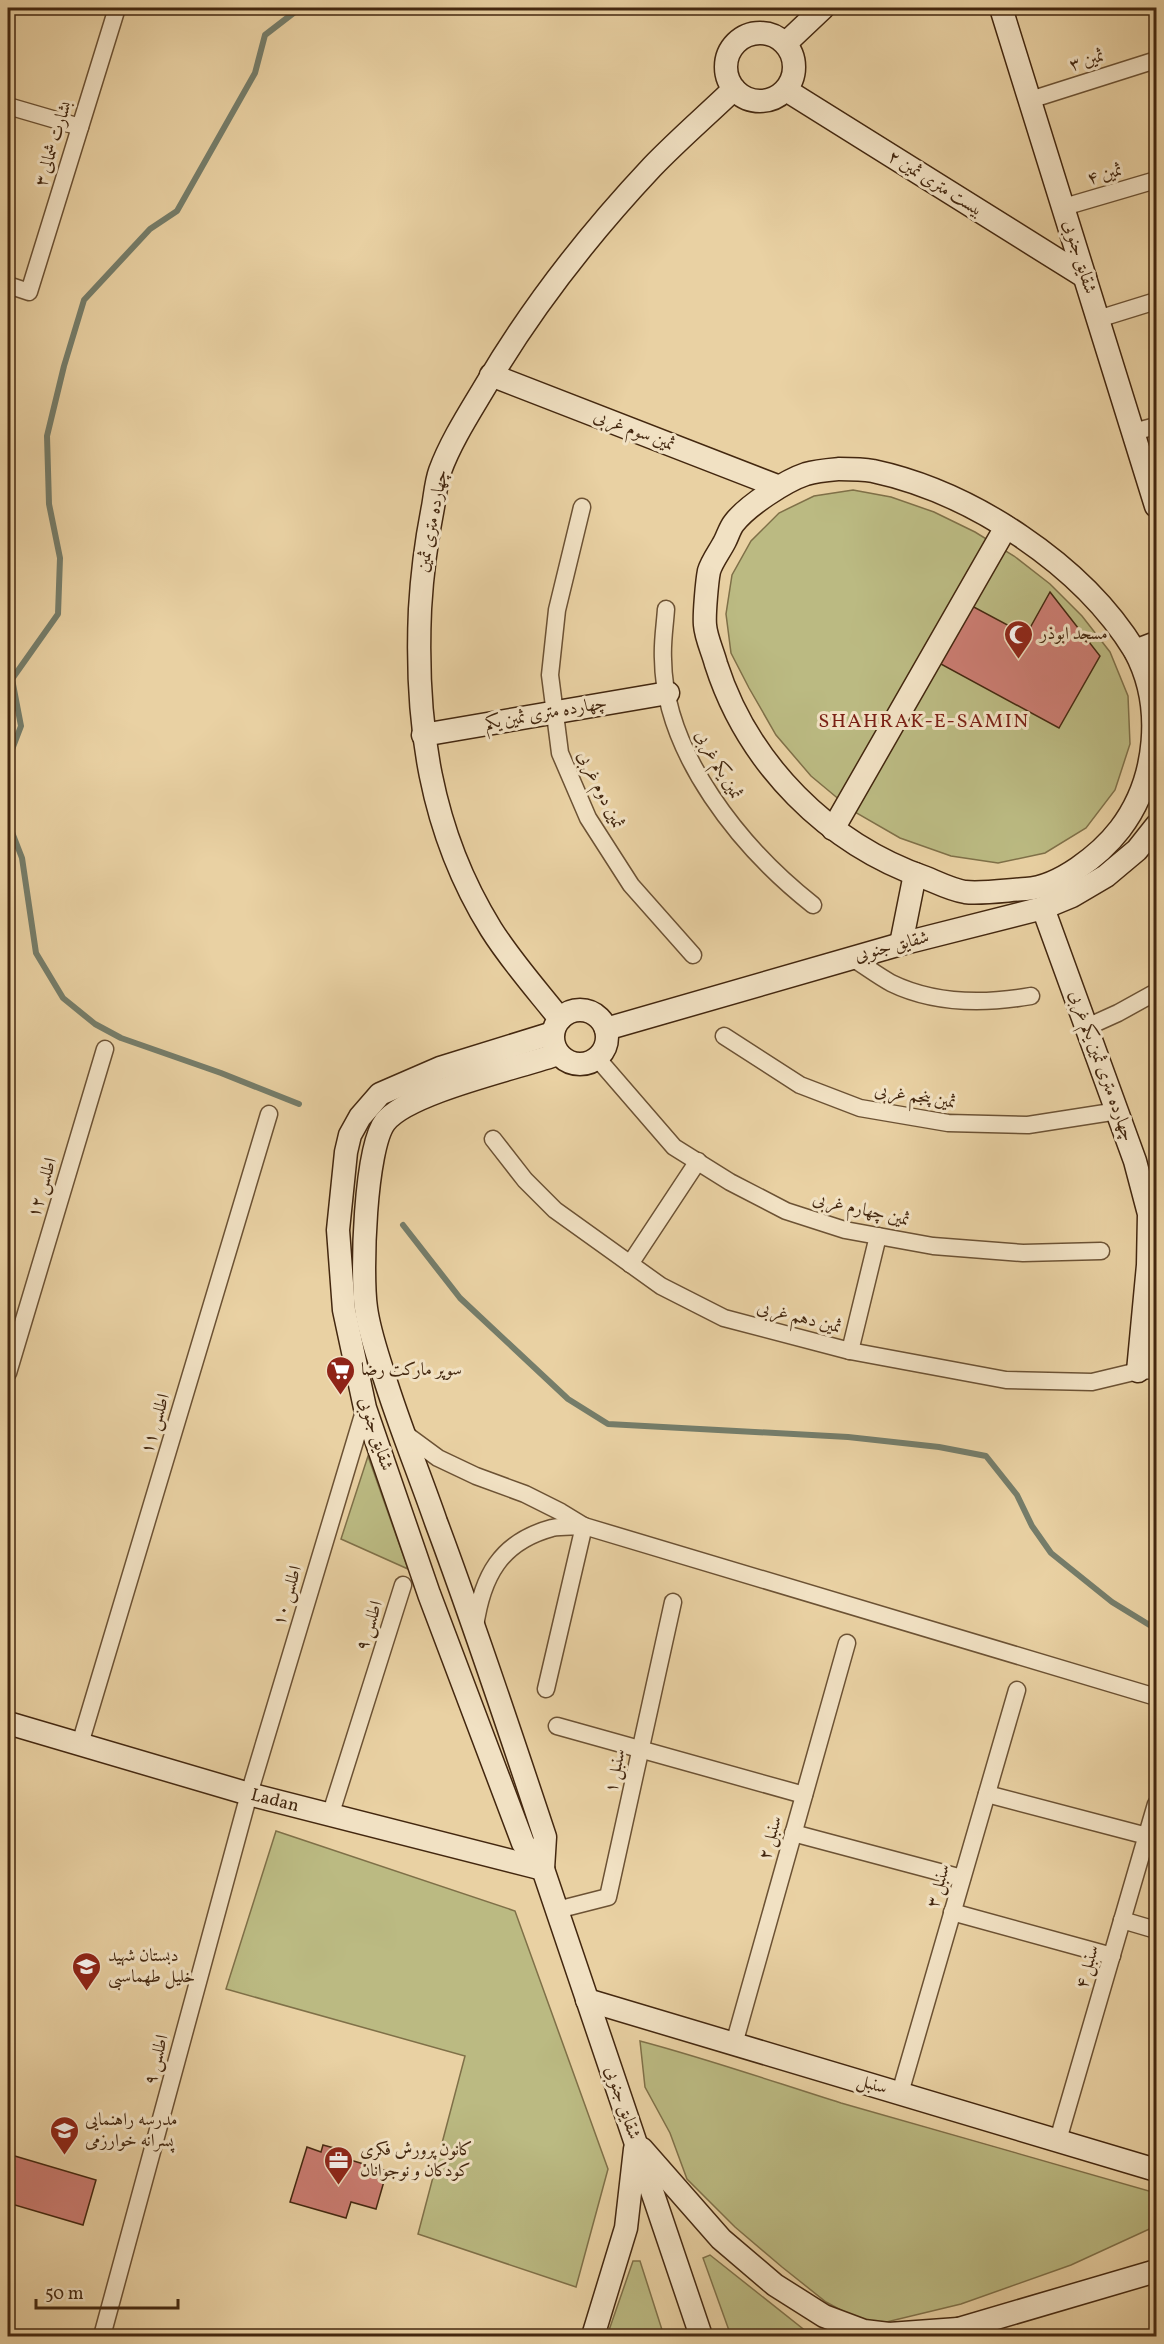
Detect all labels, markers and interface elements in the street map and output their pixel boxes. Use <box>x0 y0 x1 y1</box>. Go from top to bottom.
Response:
street label: ثمین ۳ <box>1066 44 1108 78</box>
street label: بشارت شمالی ۳ <box>29 98 79 190</box>
street label: بیست متری ثمین ۲ <box>882 145 988 223</box>
street label: ثمین ۴ <box>1084 158 1126 192</box>
street label: شقایق جنوبی <box>1056 217 1102 297</box>
street label: ثمین سوم غربی <box>589 404 678 460</box>
street label: چهارده متری ثمین <box>411 467 455 575</box>
mosque icon: مسجد ابوذر <box>1003 618 1035 660</box>
place label: مسجد ابوذر <box>1038 622 1108 647</box>
street label: چهارده متری ثمین یکم <box>483 691 610 740</box>
district label: SHAHRAK-E-SAMIN <box>818 708 1030 736</box>
street label: ثمین یکم غربی <box>685 726 748 806</box>
street label: ثمین دوم غربی <box>569 747 630 834</box>
street label: شقایق جنوبی <box>852 925 932 969</box>
street label: چهارده متری ثمین یکم غربی <box>1059 987 1140 1146</box>
street label: ثمین پنجم غربی <box>872 1078 958 1119</box>
street label: اطلس ۱۲ <box>22 1155 64 1221</box>
street label: ثمین چهارم غربی <box>810 1187 912 1235</box>
street label: ثمین دهم غربی <box>753 1295 844 1343</box>
supermarket icon: سوپر مارکت رضا <box>324 1354 356 1396</box>
place label: سوپر مارکت رضا <box>361 1358 462 1383</box>
street label: اطلس ۱۱ <box>135 1391 177 1457</box>
street label: شقایق جنوبی <box>351 1394 399 1474</box>
street label: اطلس ۱۰ <box>267 1563 309 1629</box>
street label: اطلس ۹ <box>350 1598 390 1654</box>
street label: سنبل ۱ <box>599 1747 633 1795</box>
street label: Ladan <box>248 1782 302 1819</box>
street label: سنبل ۲ <box>753 1813 789 1863</box>
street label: سنبل ۳ <box>921 1861 957 1911</box>
street label: سنبل ۴ <box>1070 1942 1106 1992</box>
place label: دبستان شهید خلیل طهماسبی <box>108 1944 195 1991</box>
school or university icon: دبستان شهید خلیل طهماسبی <box>71 1950 103 1992</box>
street label: اطلس ۹ <box>138 2032 176 2088</box>
street label: شقایق جنوبی <box>598 2063 646 2143</box>
street label: سنبل <box>854 2069 890 2101</box>
place label: مدرسه راهنمایی پسرانه خوارزمی <box>85 2108 178 2154</box>
school or university icon: مدرسه راهنمایی پسرانه خوارزمی <box>48 2114 80 2156</box>
place label: کانون پرورش فکری کودکان و نوجوانان <box>360 2138 473 2184</box>
office icon: کانون پرورش فکری کودکان و نوجوانان <box>323 2144 355 2186</box>
scale bar <box>36 2272 178 2310</box>
text: 50 m <box>45 2282 84 2307</box>

